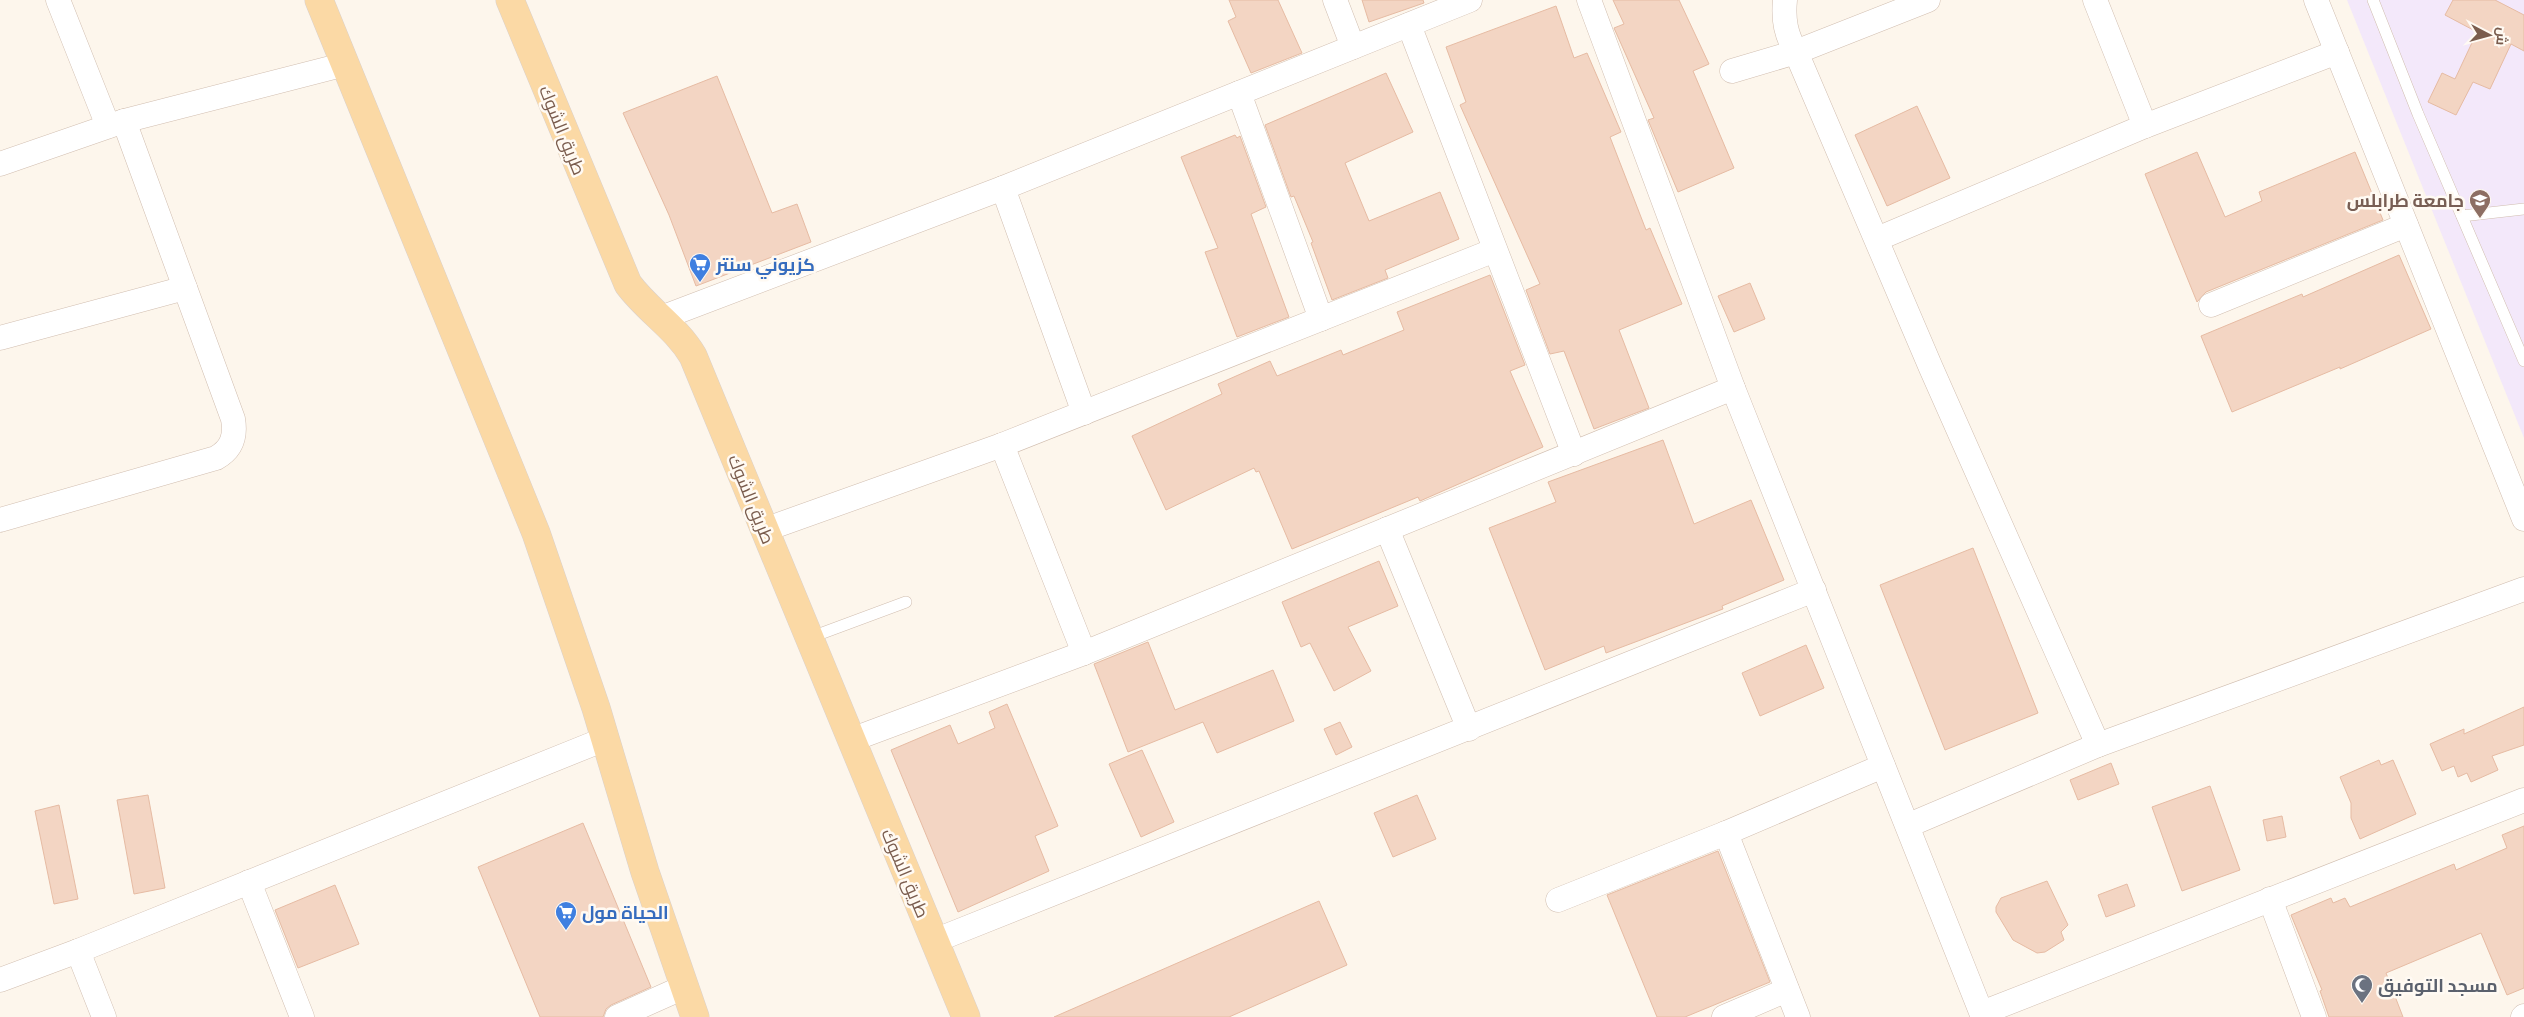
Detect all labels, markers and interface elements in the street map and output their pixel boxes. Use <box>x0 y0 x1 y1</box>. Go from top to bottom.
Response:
north arrow <box>2464 10 2514 60</box>
text: ش <box>2492 26 2512 46</box>
street label: طريق الشوك <box>533 82 591 179</box>
school or university icon: جامعة طرابلس <box>2468 188 2492 219</box>
place label: جامعة طرابلس <box>2347 189 2464 212</box>
supermarket icon: كزيوني سنتر <box>688 252 712 283</box>
place label: كزيوني سنتر <box>715 253 815 280</box>
street label: طريق الشوك <box>722 451 780 548</box>
street label: طريق الشوك <box>876 825 935 922</box>
supermarket icon: الحياة مول <box>554 900 578 931</box>
place label: الحياة مول <box>582 901 669 924</box>
mosque icon: مسجد التوفيق <box>2350 973 2374 1004</box>
place label: مسجد التوفيق <box>2378 974 2498 997</box>

